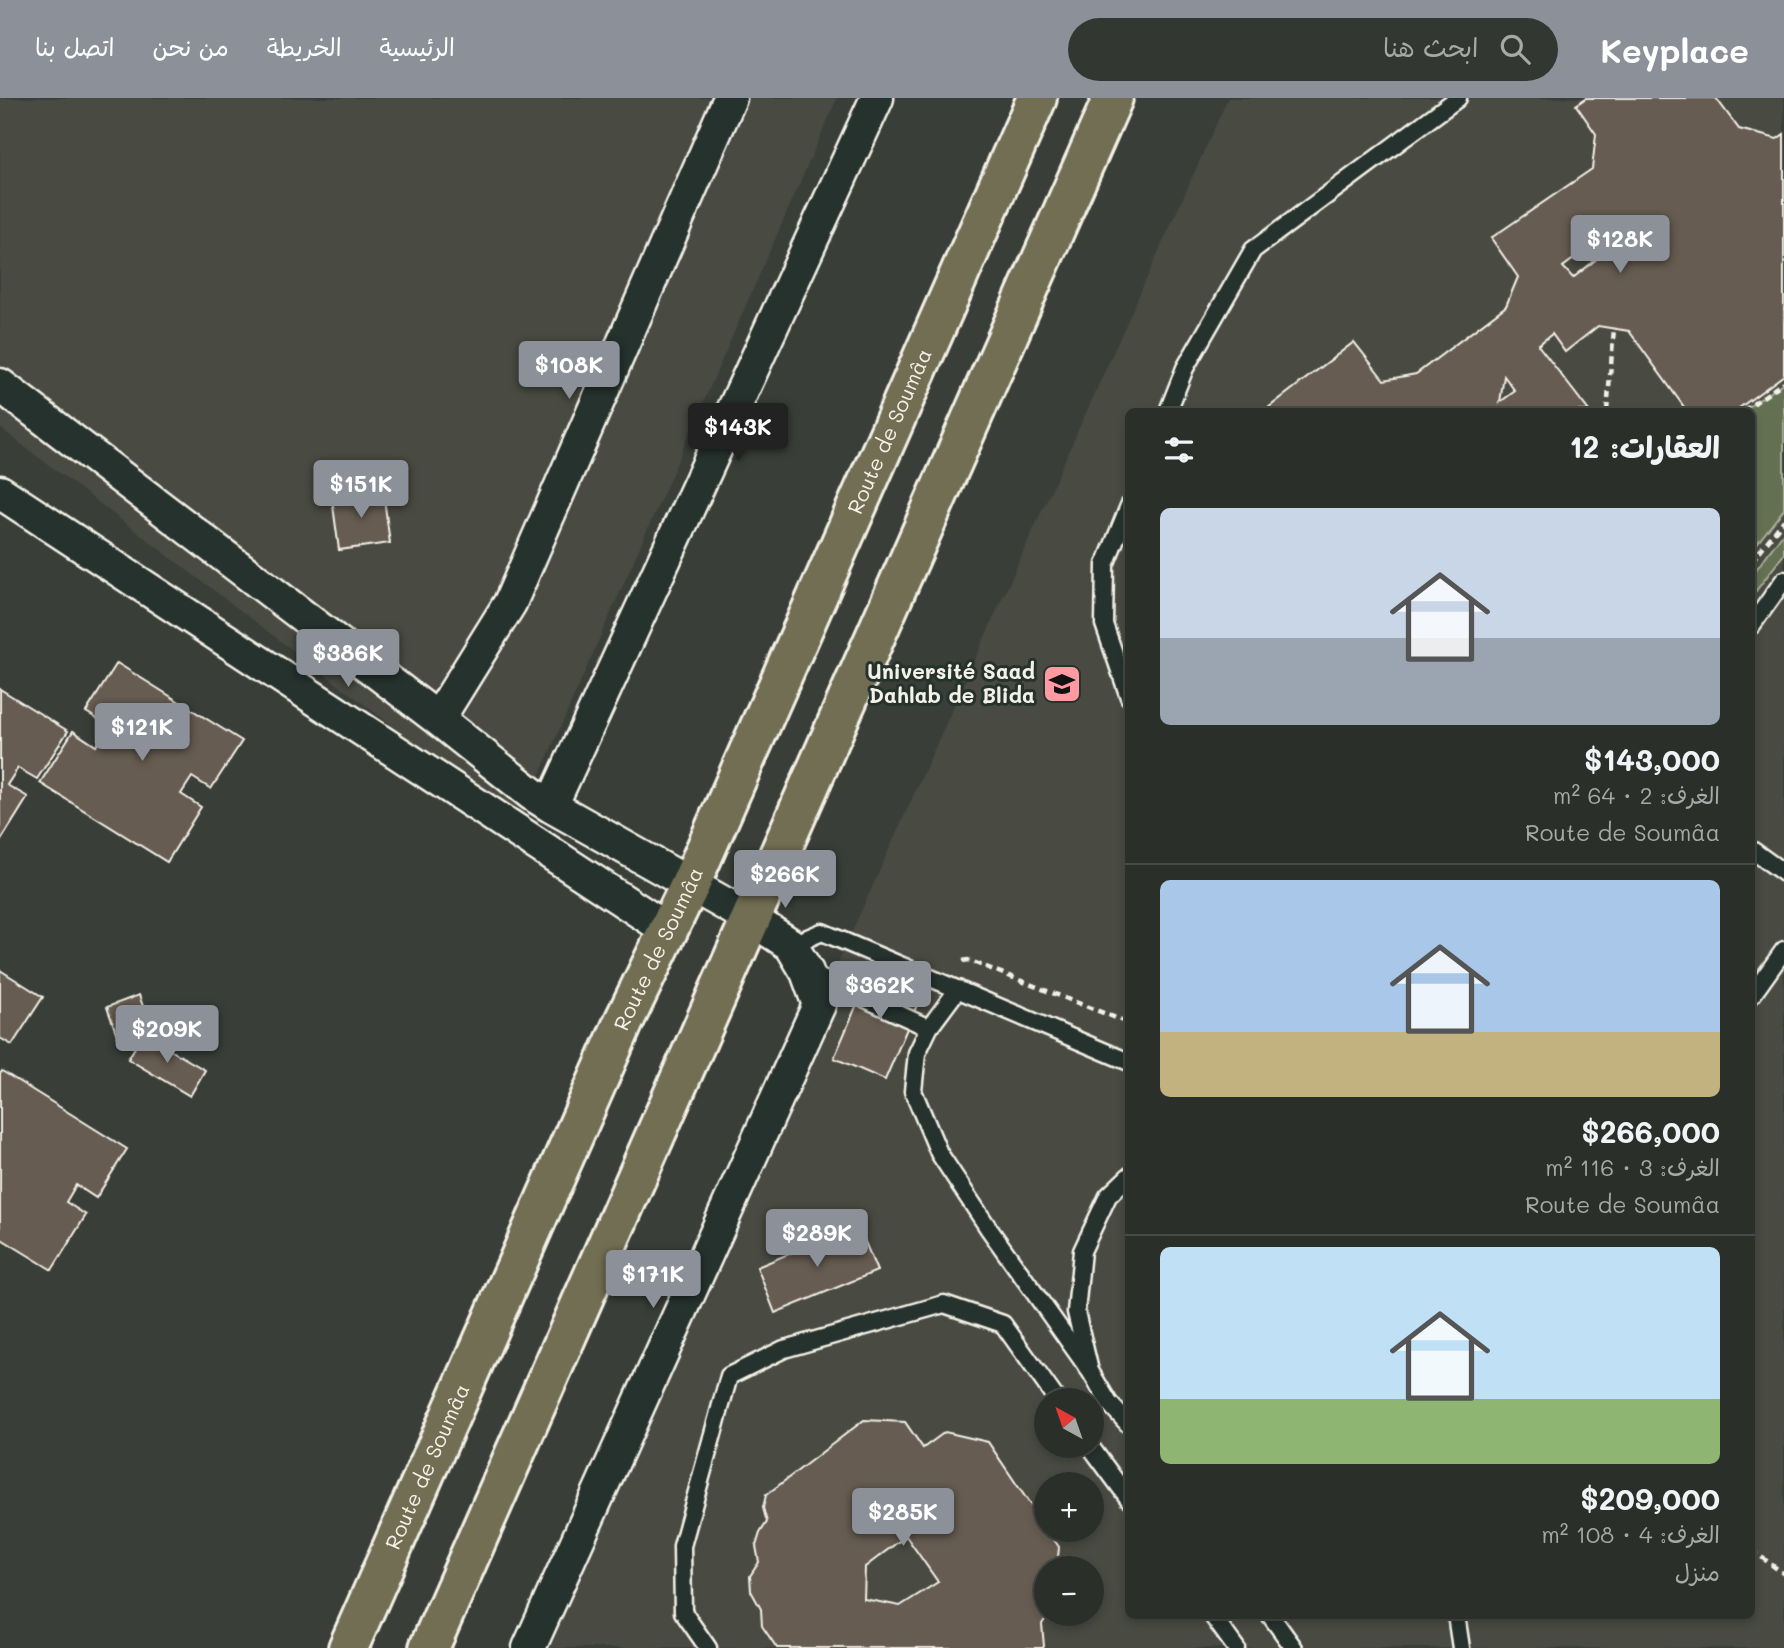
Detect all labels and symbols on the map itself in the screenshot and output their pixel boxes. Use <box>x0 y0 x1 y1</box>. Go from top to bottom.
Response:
pin: $128K <box>1571 216 1669 275</box>
pin: $108K <box>520 342 618 401</box>
street label: Route de Soumâa <box>840 344 937 518</box>
pin: $143K <box>689 404 787 463</box>
pin: $151K <box>312 460 410 520</box>
pin: $386K <box>299 630 397 689</box>
place label: Université Saad Dahlab de Blida <box>867 657 1035 708</box>
school or university icon: Université Saad Dahlab de Blida <box>1041 663 1083 705</box>
pin: $121K <box>93 704 191 763</box>
pin: $266K <box>736 850 834 910</box>
street label: Route de Soumâa <box>607 863 708 1034</box>
pin: $362K <box>831 962 929 1021</box>
pin: $209K <box>118 1006 216 1065</box>
pin: $289K <box>768 1210 866 1269</box>
pin: $171K <box>604 1250 702 1310</box>
street label: Route de Soumâa <box>378 1379 475 1553</box>
north arrow <box>1034 1388 1104 1458</box>
pin: $285K <box>854 1488 952 1548</box>

